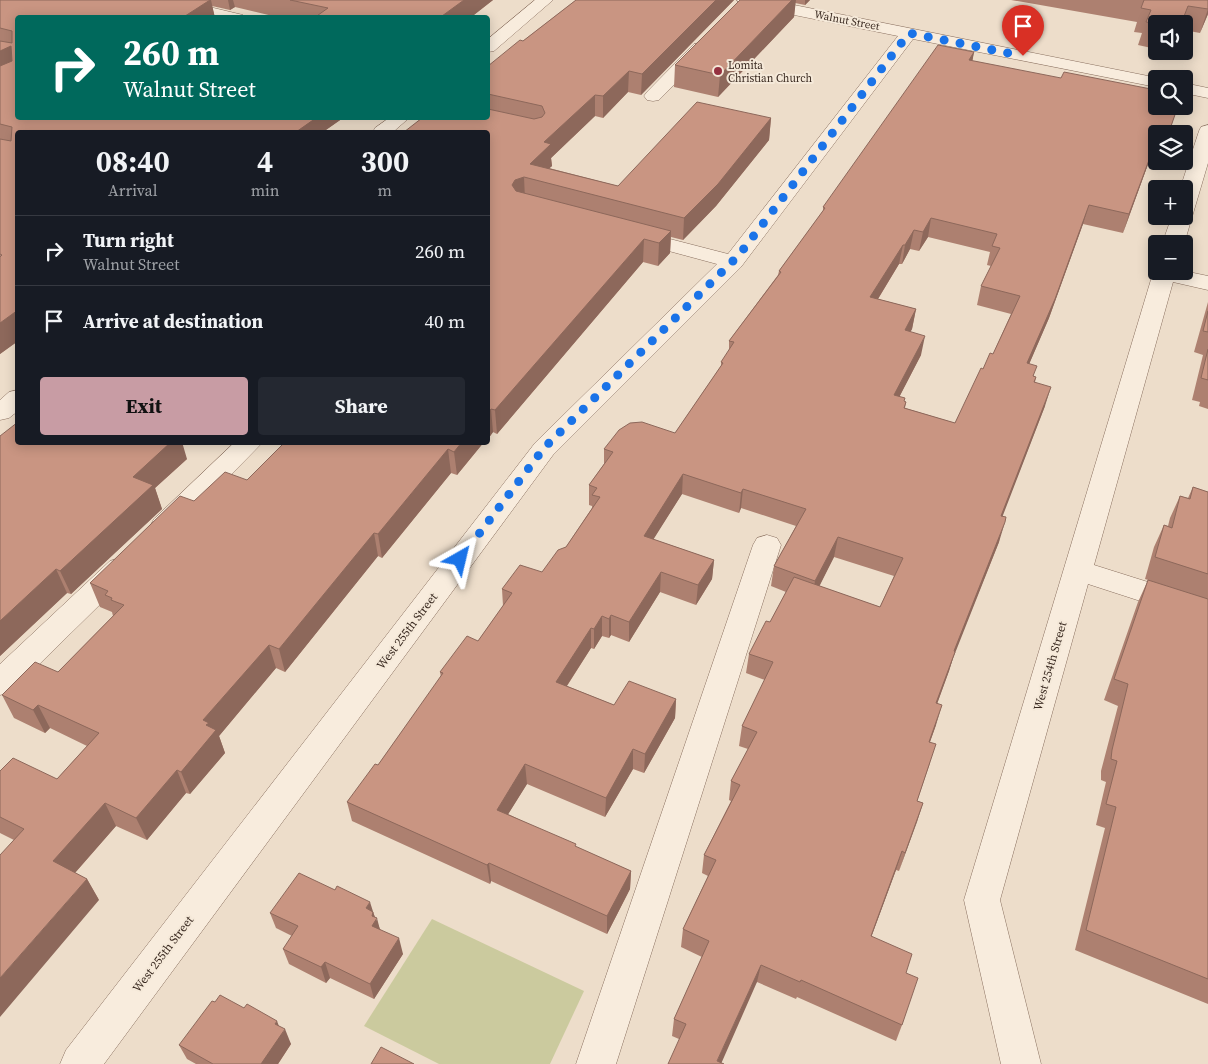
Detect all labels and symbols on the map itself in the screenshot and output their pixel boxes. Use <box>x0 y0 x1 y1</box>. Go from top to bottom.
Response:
pin <box>1002 5 1044 56</box>
street label: Walnut Street <box>813 7 881 34</box>
place label: Lomita Christian Church <box>728 58 813 86</box>
marker: Lomita Christian Church <box>712 65 724 77</box>
position arrow <box>433 532 485 584</box>
street label: West 255th Street <box>373 590 441 672</box>
street label: West 254th Street <box>1030 620 1070 712</box>
street label: West 255th Street <box>129 913 197 995</box>

